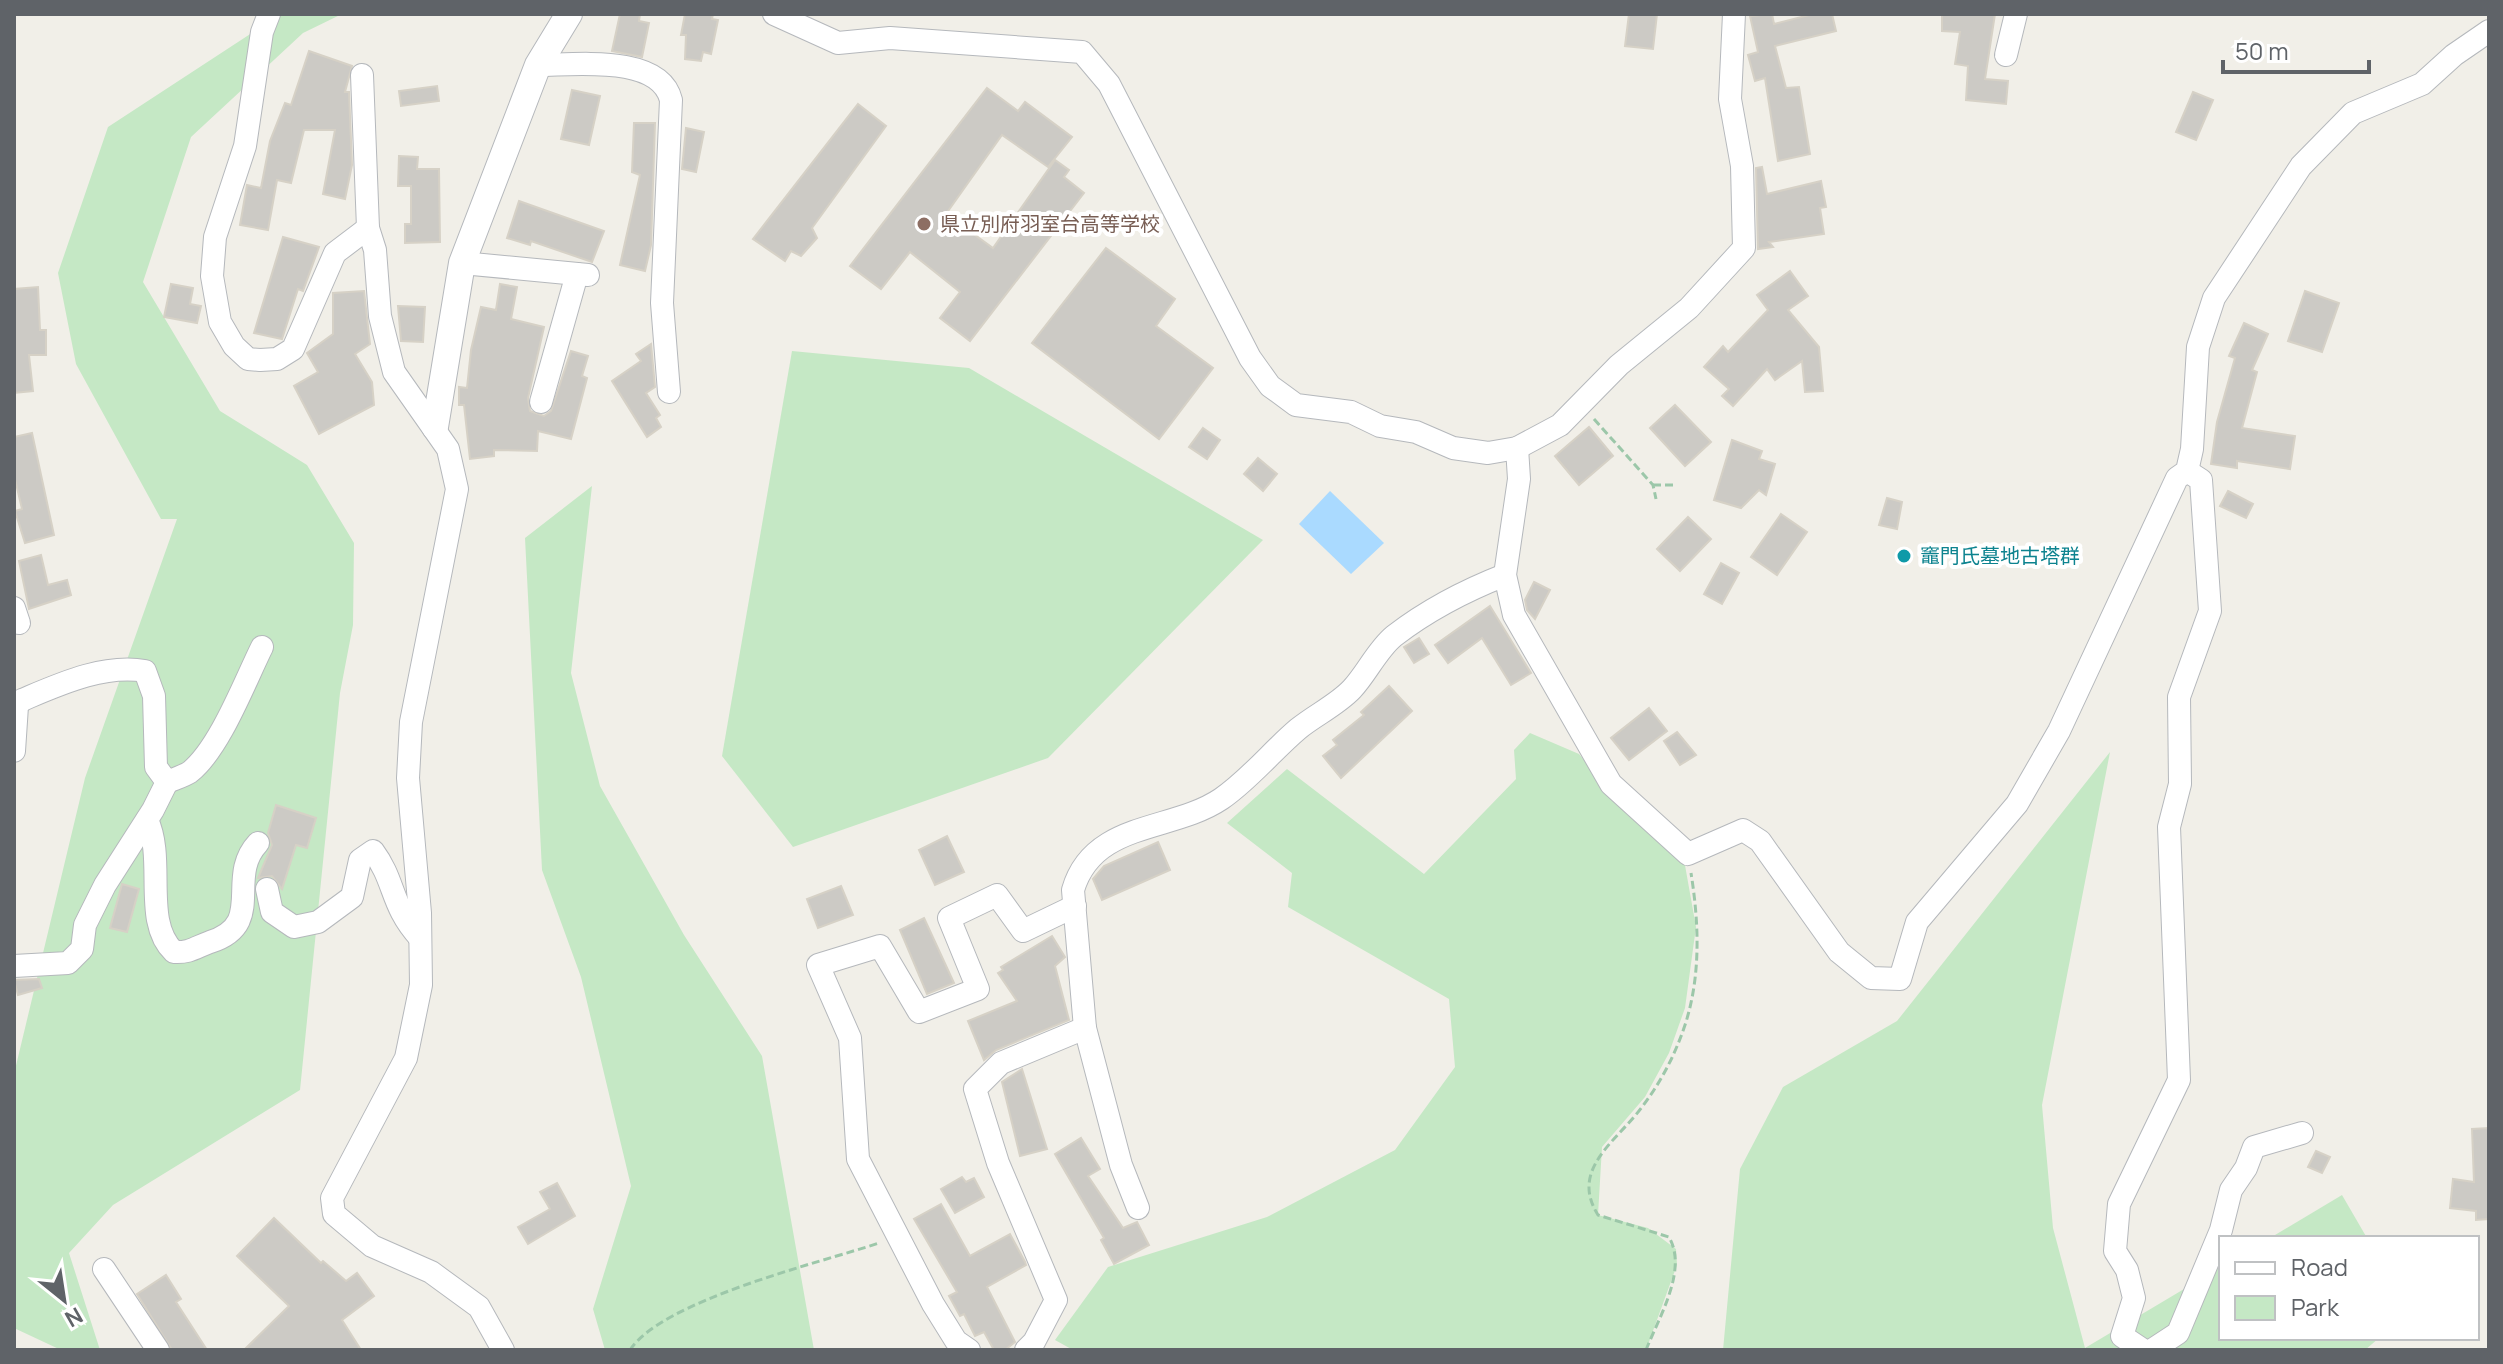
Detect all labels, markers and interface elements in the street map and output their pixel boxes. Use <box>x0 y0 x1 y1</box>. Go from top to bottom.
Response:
scale bar <box>2223 24 2369 74</box>
text: 50 m <box>2235 34 2289 67</box>
place label: 県立別府羽室台高等学校 <box>940 210 1160 237</box>
marker: 県立別府羽室台高等学校 <box>915 215 933 233</box>
place label: 竈門氏墓地古塔群 <box>1920 542 2080 569</box>
marker: 竈門氏墓地古塔群 <box>1895 547 1913 565</box>
legend <box>2219 1236 2479 1340</box>
text: Road <box>2291 1250 2348 1283</box>
north arrow <box>24 1260 104 1340</box>
text: Park <box>2291 1290 2340 1323</box>
text: N <box>60 1300 88 1334</box>

